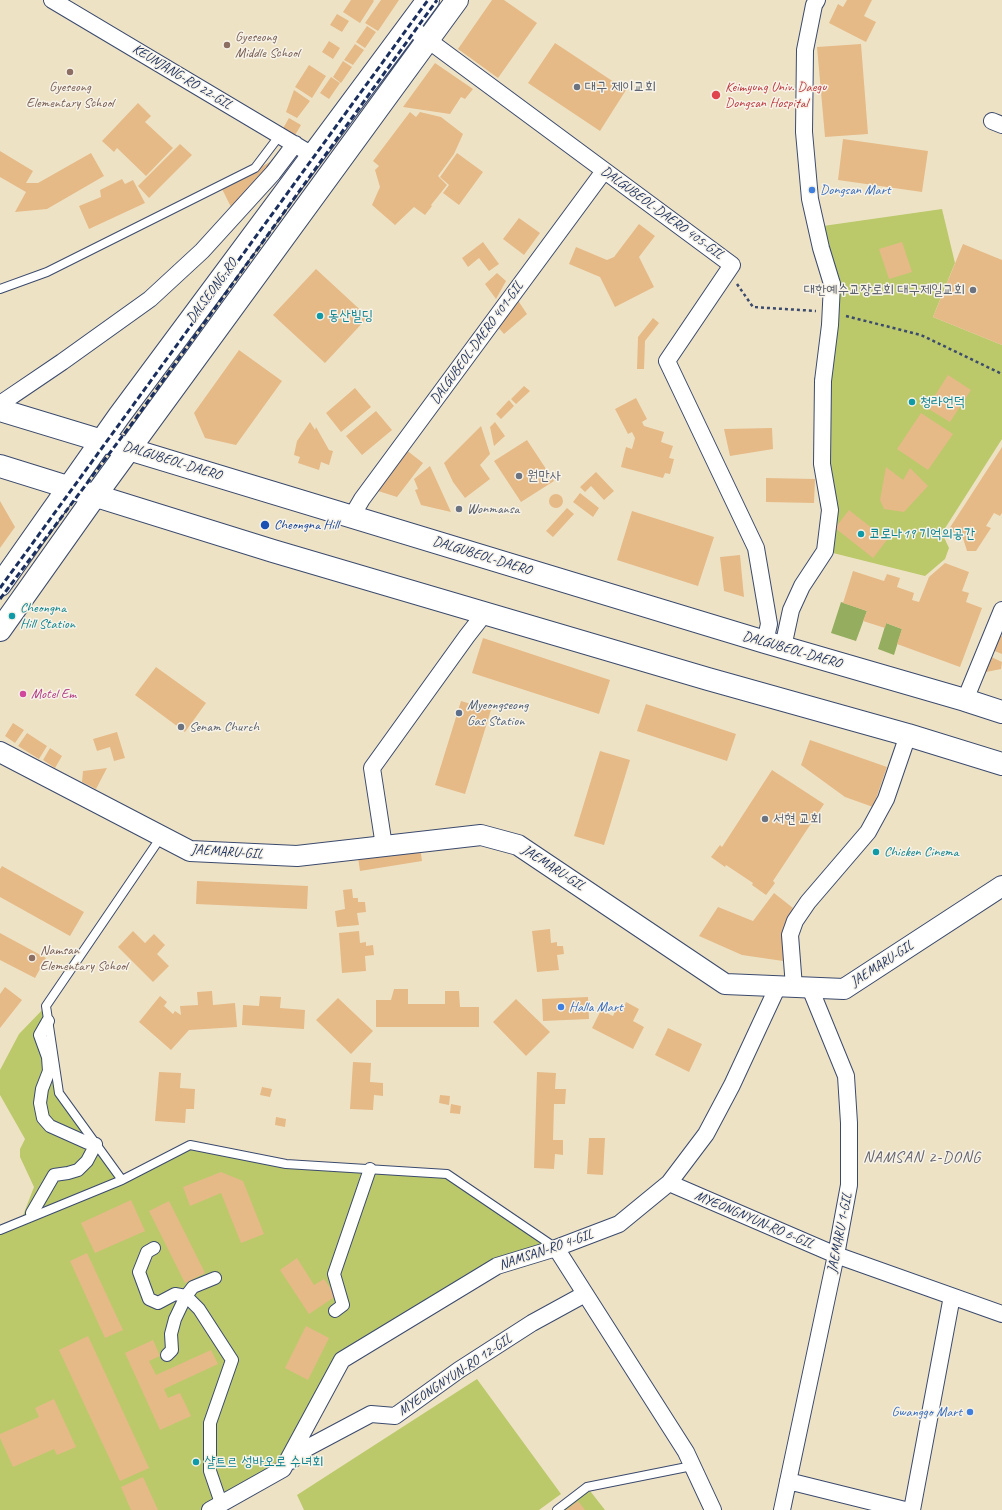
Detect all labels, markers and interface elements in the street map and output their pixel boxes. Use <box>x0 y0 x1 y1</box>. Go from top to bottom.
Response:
place label: Gyeseong Middle School <box>235 29 299 62</box>
marker: Gyeseong Middle School <box>222 40 232 50</box>
street label: KEUNJANG-RO 22-GIL <box>129 41 235 113</box>
marker: Gyeseong Elementary School <box>65 67 75 77</box>
place label: Gyeseong Elementary School <box>26 79 114 112</box>
place label: 대구 제이교회 <box>585 79 656 95</box>
place label: Keimyung Univ. Daegu Dongsan Hospital <box>725 79 826 112</box>
marker: 대구 제이교회 <box>572 82 582 92</box>
marker: Keimyung Univ. Daegu Dongsan Hospital <box>710 89 722 101</box>
street label: DALGUBEOL-DAERO 405-GIL <box>597 163 727 263</box>
place label: Dongsan Mart <box>820 182 890 198</box>
marker: Dongsan Mart <box>807 185 817 195</box>
street label: DALSEONG-RO <box>183 256 241 326</box>
street label: DALGUBEOL-DAERO 401-GIL <box>427 278 527 408</box>
place label: 대한예수교장로회 대구제일교회 <box>804 282 965 298</box>
marker: 대한예수교장로회 대구제일교회 <box>968 285 978 295</box>
place label: 동산빌딩 <box>328 308 373 324</box>
marker: 동산빌딩 <box>315 311 325 321</box>
place label: 청라언덕 <box>920 394 965 410</box>
marker: 청라언덕 <box>907 397 917 407</box>
street label: DALGUBEOL-DAERO <box>121 438 223 484</box>
place label: 원만사 <box>527 468 561 484</box>
marker: 원만사 <box>514 471 524 481</box>
place label: Wonmansa <box>467 501 519 517</box>
marker: Wonmansa <box>454 504 464 514</box>
place label: Cheongna Hill <box>274 517 339 533</box>
marker: Cheongna Hill <box>259 519 271 531</box>
place label: 코로나19 기억의공간 <box>869 526 975 542</box>
marker: 코로나19 기억의공간 <box>856 529 866 539</box>
street label: DALGUBEOL-DAERO <box>431 533 533 579</box>
place label: Cheongna Hill Station <box>20 600 75 632</box>
marker: Cheongna Hill Station <box>7 611 17 621</box>
street label: DALGUBEOL-DAERO <box>740 628 844 672</box>
place label: Motel Em <box>31 686 76 702</box>
marker: Motel Em <box>18 689 28 699</box>
place label: Myeongseong Gas Station <box>467 697 528 730</box>
marker: Myeongseong Gas Station <box>454 708 464 718</box>
place label: Senam Church <box>189 719 259 735</box>
marker: Senam Church <box>176 722 186 732</box>
place label: 서현 교회 <box>773 811 821 827</box>
marker: 서현 교회 <box>760 814 770 824</box>
street label: JAEMARU-GIL <box>191 841 263 863</box>
street label: JAEMARU-GIL <box>518 841 588 895</box>
place label: Chicken Cinema <box>884 844 958 860</box>
marker: Chicken Cinema <box>871 847 881 857</box>
street label: JAEMARU-GIL <box>847 937 917 991</box>
place label: Namsan Elementary School <box>40 942 127 974</box>
marker: Namsan Elementary School <box>27 953 37 963</box>
place label: Halla Mart <box>569 999 623 1015</box>
marker: Halla Mart <box>556 1002 566 1012</box>
district label: NAMSAN 2-DONG <box>863 1148 981 1168</box>
street label: MYEONGNYUN-RO 6-GIL <box>692 1187 816 1253</box>
street label: JAEMARU 1-GIL <box>824 1191 856 1275</box>
street label: NAMSAN-RO 4-GIL <box>497 1226 595 1274</box>
street label: MYEONGNYUN-RO 12-GIL <box>395 1331 515 1419</box>
place label: Gwanggo Mart <box>891 1404 962 1420</box>
marker: Gwanggo Mart <box>965 1407 975 1417</box>
place label: 샬트르 성바오로 수녀회 <box>204 1454 323 1470</box>
marker: 샬트르 성바오로 수녀회 <box>191 1457 201 1467</box>

